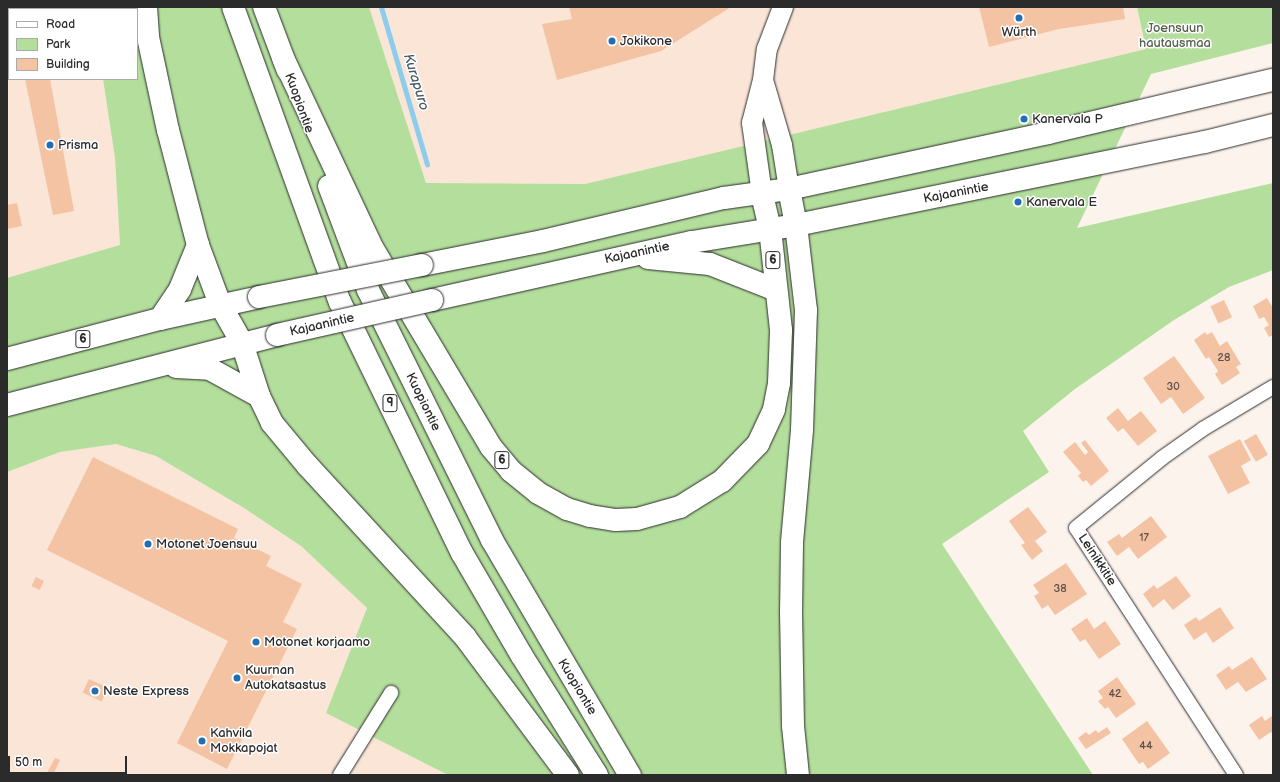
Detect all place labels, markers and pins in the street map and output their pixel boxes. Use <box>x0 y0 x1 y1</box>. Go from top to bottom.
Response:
marker: Würth <box>1014 13 1024 23</box>
place label: Würth <box>1002 24 1036 40</box>
place label: Jokikone <box>620 33 672 49</box>
marker: Jokikone <box>607 36 617 46</box>
place label: Kanervala P <box>1032 111 1103 127</box>
marker: Kanervala P <box>1019 114 1029 124</box>
place label: Prisma <box>58 137 98 153</box>
marker: Prisma <box>45 140 55 150</box>
place label: Kanervala E <box>1026 194 1097 210</box>
marker: Kanervala E <box>1013 197 1023 207</box>
place label: Motonet Joensuu <box>156 536 258 552</box>
marker: Motonet Joensuu <box>143 539 153 549</box>
place label: Motonet korjaamo <box>264 634 370 650</box>
marker: Motonet korjaamo <box>251 637 261 647</box>
place label: Kuurnan Autokatsastus <box>245 663 326 694</box>
marker: Kuurnan Autokatsastus <box>232 673 242 683</box>
place label: Neste Express <box>103 683 189 699</box>
marker: Neste Express <box>90 686 100 696</box>
place label: Kahvila Mokkapojat <box>210 726 278 757</box>
marker: Kahvila Mokkapojat <box>197 736 207 746</box>

